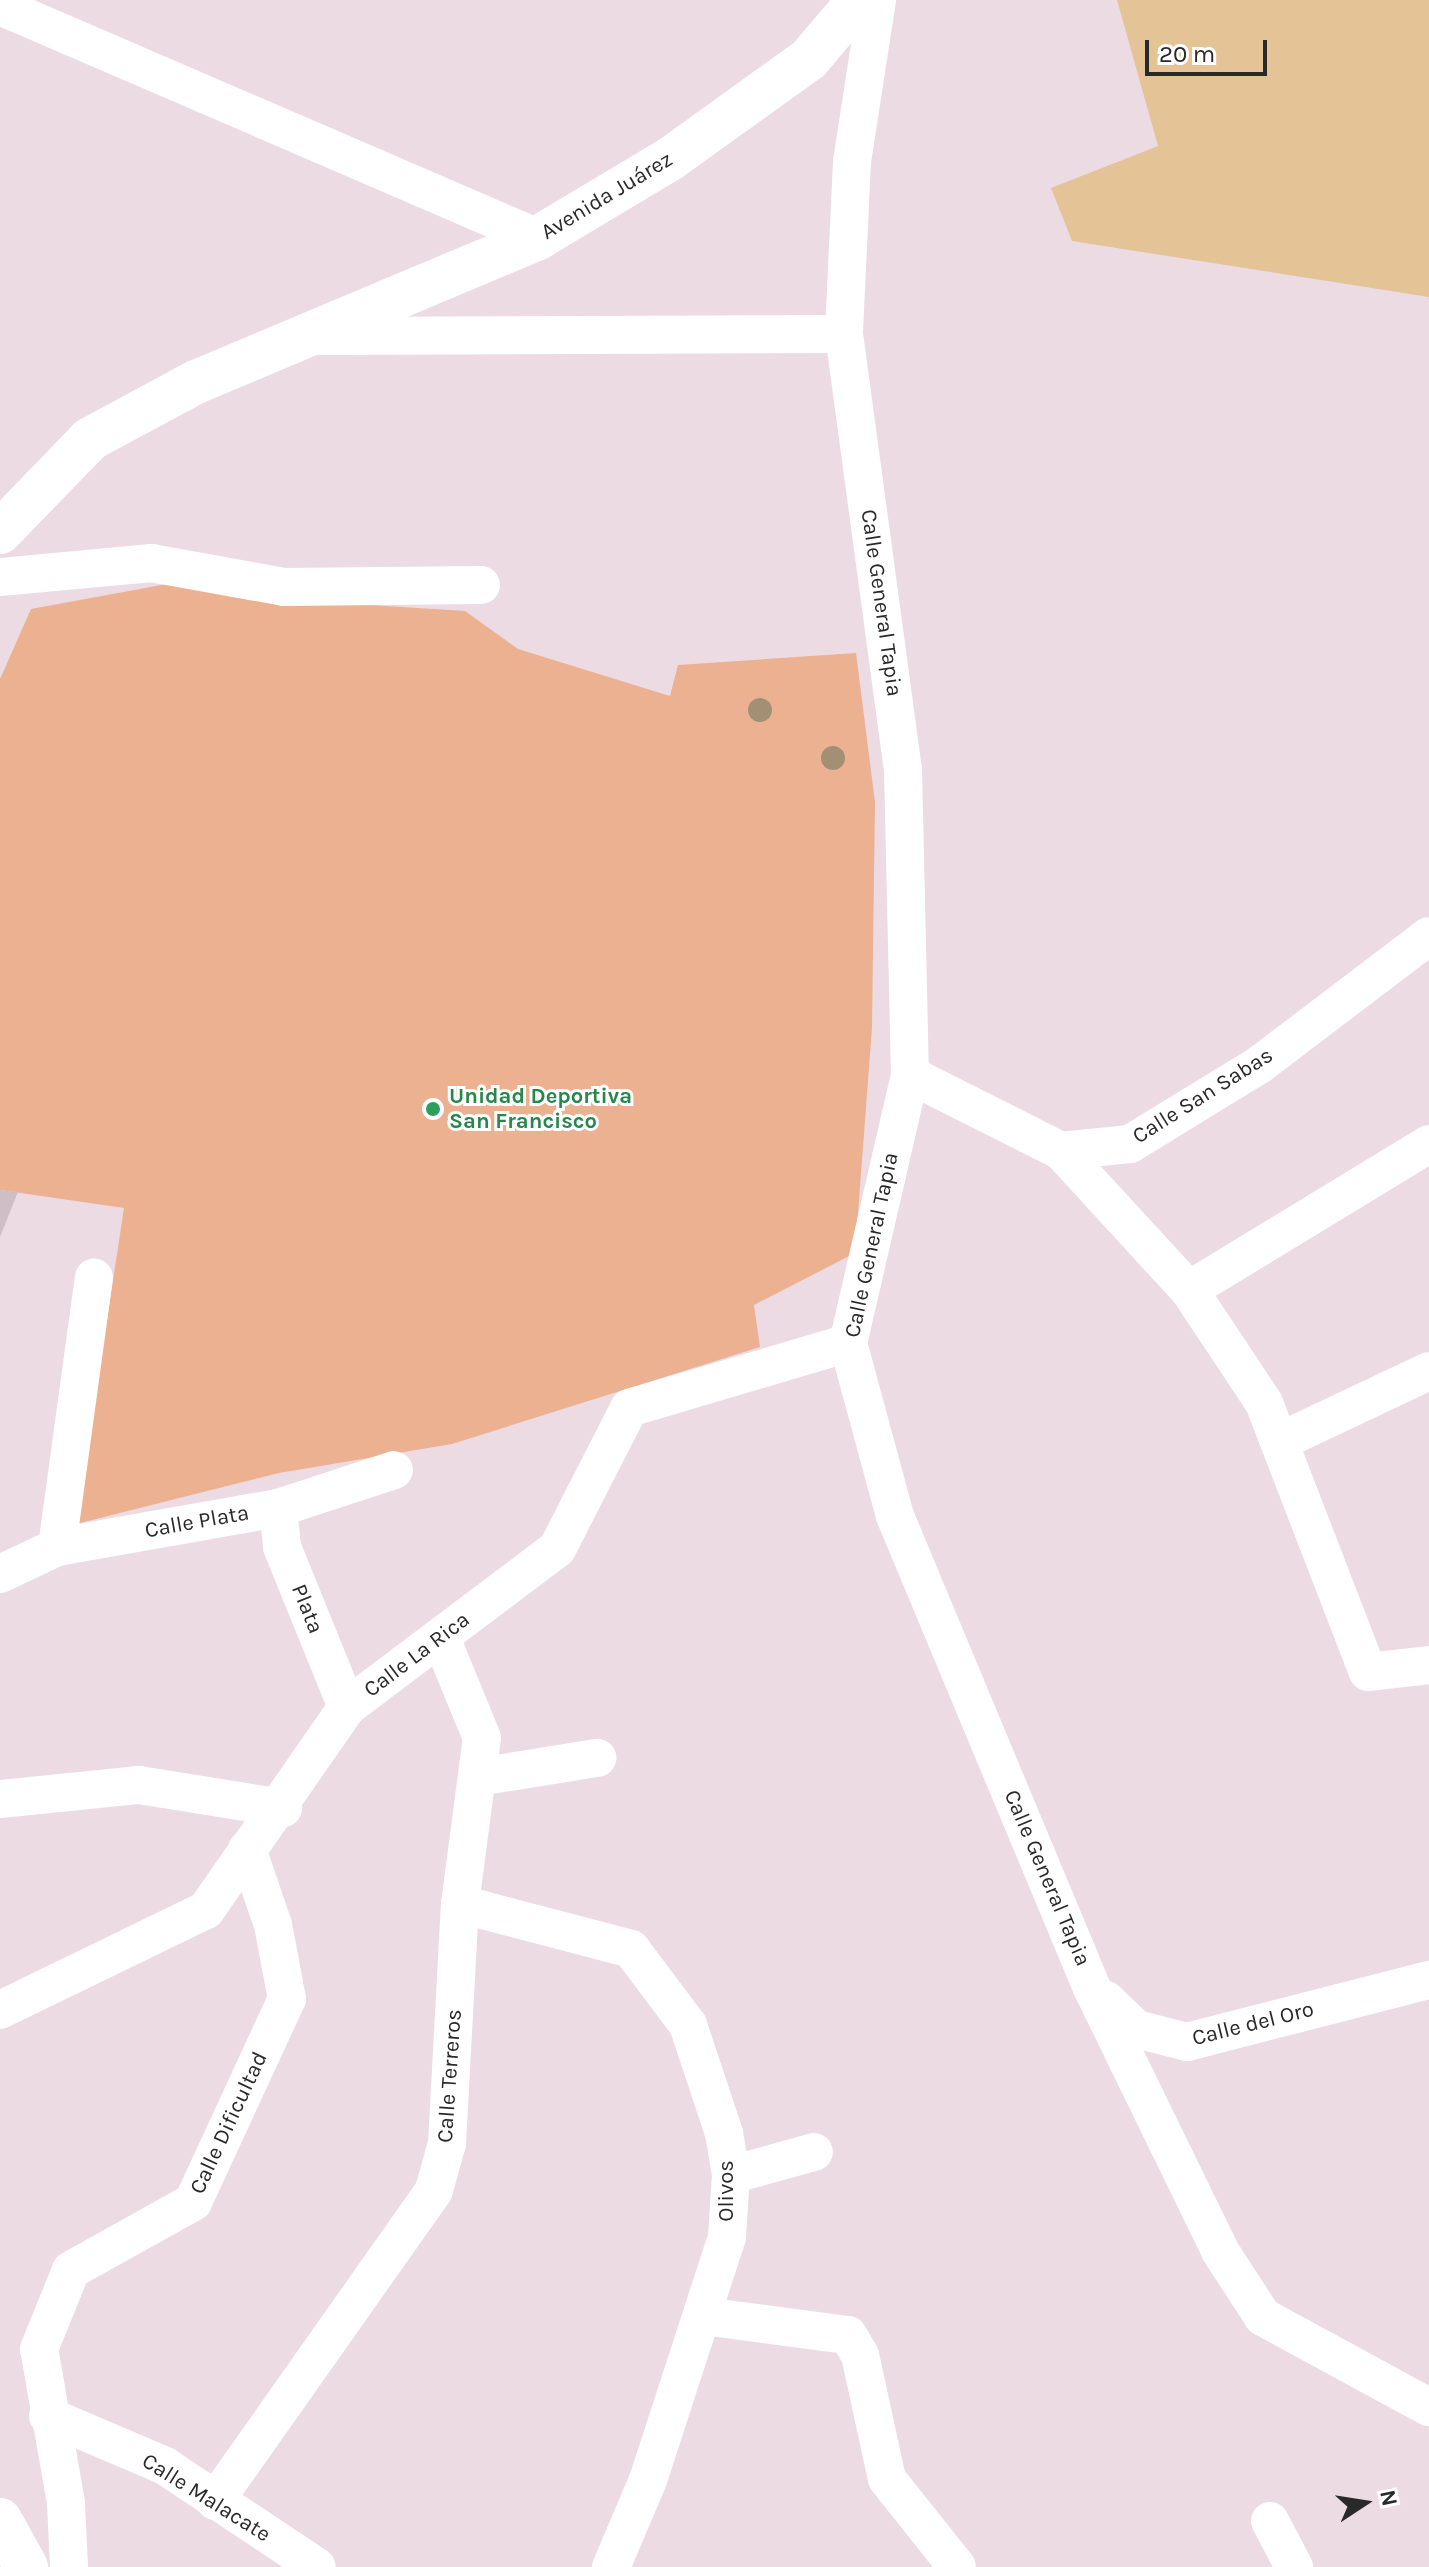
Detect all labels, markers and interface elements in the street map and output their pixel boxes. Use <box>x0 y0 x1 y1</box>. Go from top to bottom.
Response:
scale bar <box>1149 24 1271 74</box>
text: 20 m <box>1159 40 1215 68</box>
street label: Avenida Juárez <box>536 146 678 246</box>
street label: Calle General Tapia <box>855 508 907 698</box>
street label: Calle San Sabas <box>1128 1042 1278 1150</box>
place label: Unidad Deportiva San Francisco <box>449 1083 632 1134</box>
marker: Unidad Deportiva San Francisco <box>424 1100 442 1118</box>
street label: Calle General Tapia <box>839 1150 905 1340</box>
street label: Calle Plata <box>143 1500 251 1544</box>
street label: Plata <box>285 1580 329 1638</box>
street label: Calle La Rica <box>359 1607 475 1703</box>
street label: Calle General Tapia <box>998 1786 1096 1970</box>
street label: Calle del Oro <box>1189 1996 1317 2052</box>
street label: Calle Terreros <box>432 2008 468 2144</box>
street label: Calle Dificultad <box>185 2048 273 2198</box>
street label: Olivos <box>714 2160 740 2222</box>
street label: Calle Malacate <box>137 2448 275 2548</box>
north arrow <box>1325 2463 1405 2543</box>
text: N <box>1374 2488 1403 2508</box>

